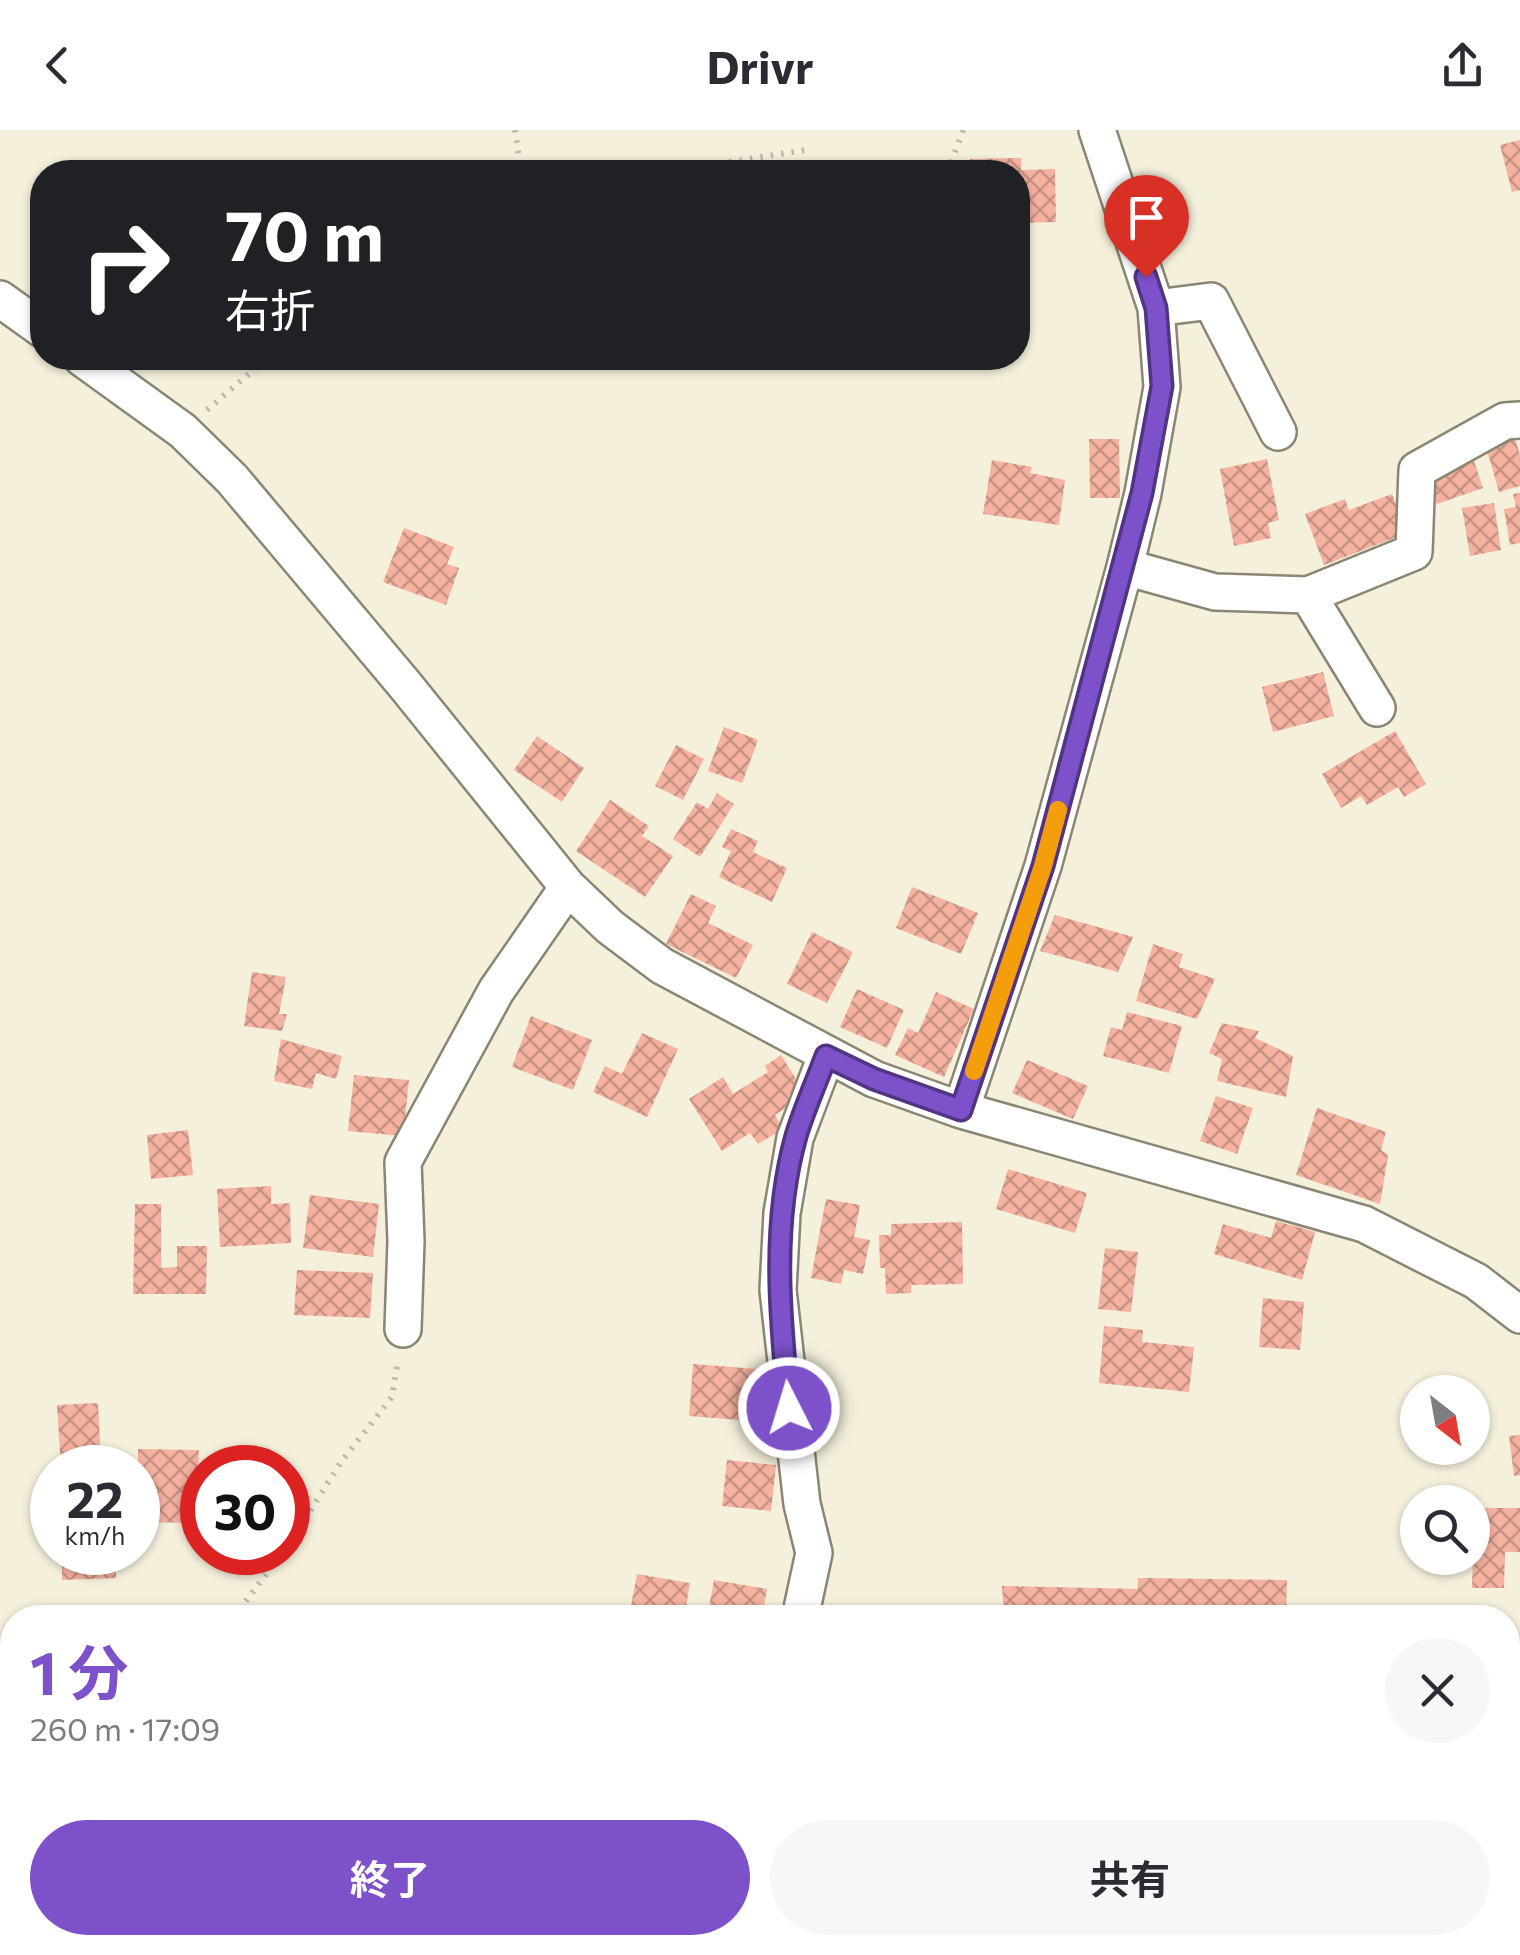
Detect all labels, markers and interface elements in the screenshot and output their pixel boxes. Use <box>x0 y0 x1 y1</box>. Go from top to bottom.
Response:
icon: back <box>30 38 85 93</box>
text: Drivr <box>706 38 814 93</box>
icon: share <box>1435 38 1490 93</box>
pin <box>1104 175 1189 278</box>
text: 70 m <box>225 190 384 275</box>
icon: arrive <box>1119 190 1174 245</box>
icon: right <box>60 200 190 330</box>
text: 右折 <box>225 281 315 336</box>
position arrow <box>737 1356 841 1460</box>
north arrow <box>1400 1375 1490 1465</box>
map controls <box>1400 1375 1490 1575</box>
speed limit sign: 30 <box>180 1445 310 1575</box>
text: 22 <box>67 1467 123 1528</box>
button: search <box>1400 1485 1490 1575</box>
text: km/h <box>65 1520 125 1550</box>
text: 1 分 <box>30 1634 129 1707</box>
button: close <box>1385 1638 1490 1743</box>
text: 260 m · 17:09 <box>30 1708 220 1748</box>
button: 終了 <box>30 1820 750 1935</box>
button: 共有 <box>770 1820 1490 1935</box>

